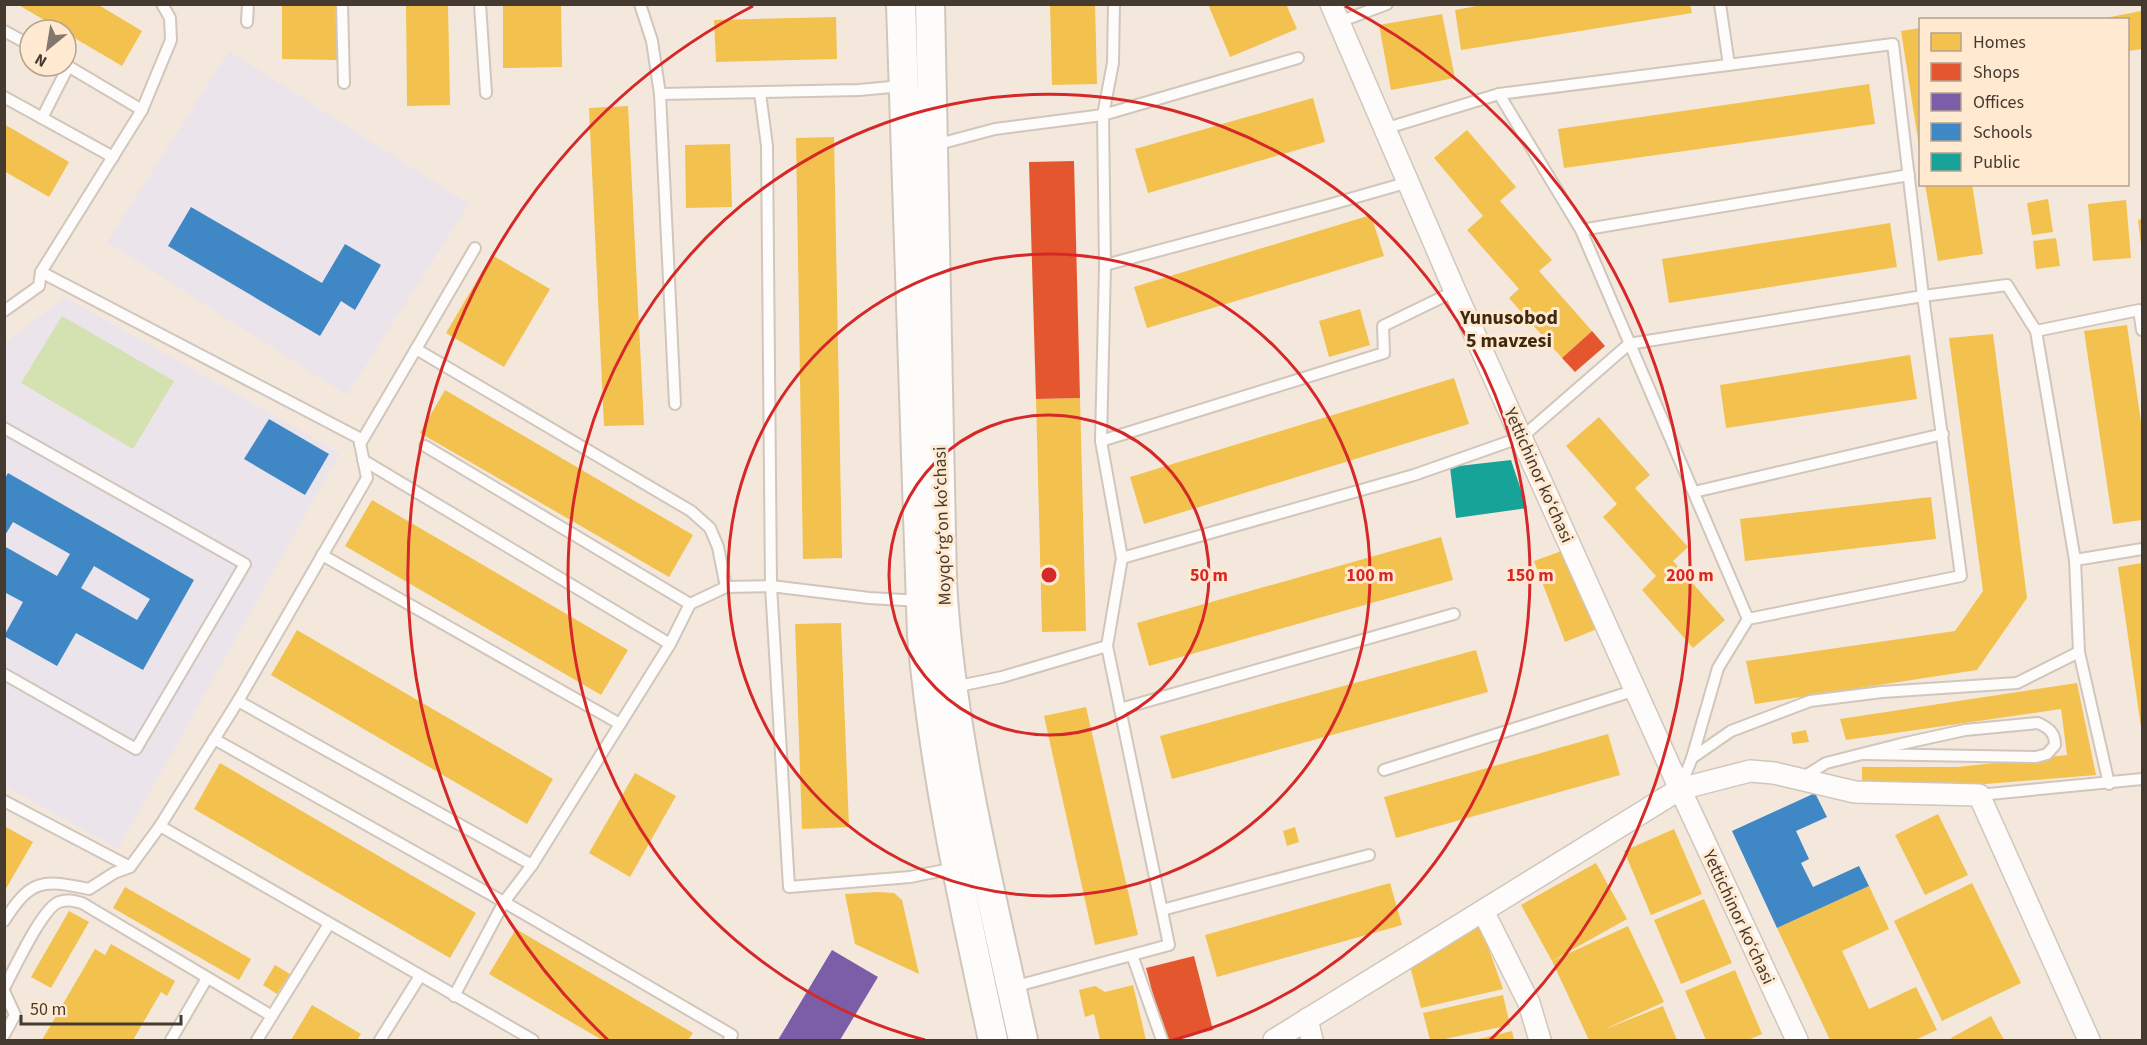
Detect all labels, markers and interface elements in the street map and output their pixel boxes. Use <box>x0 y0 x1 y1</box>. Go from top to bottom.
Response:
north arrow <box>18 18 78 78</box>
legend <box>1919 18 2129 186</box>
text: Homes <box>1973 30 2026 55</box>
text: N <box>31 48 51 72</box>
text: Shops <box>1973 60 2020 85</box>
text: Offices <box>1973 90 2024 115</box>
text: Schools <box>1973 120 2032 145</box>
text: Public <box>1973 150 2020 175</box>
district label: Yunusobod 5 mavzesi <box>1459 304 1558 355</box>
street label: Yettichinor ko‘chasi <box>1497 403 1580 547</box>
street label: Moyqoʻrgʻon koʻchasi <box>927 446 958 606</box>
text: 50 m <box>1190 563 1228 588</box>
text: 100 m <box>1346 563 1394 588</box>
text: 150 m <box>1506 563 1554 588</box>
text: 200 m <box>1666 563 1714 588</box>
centre of rings <box>1039 565 1059 585</box>
street label: Yettichinor ko‘chasi <box>1696 845 1781 989</box>
scale bar <box>21 988 182 1026</box>
text: 50 m <box>30 997 66 1022</box>

